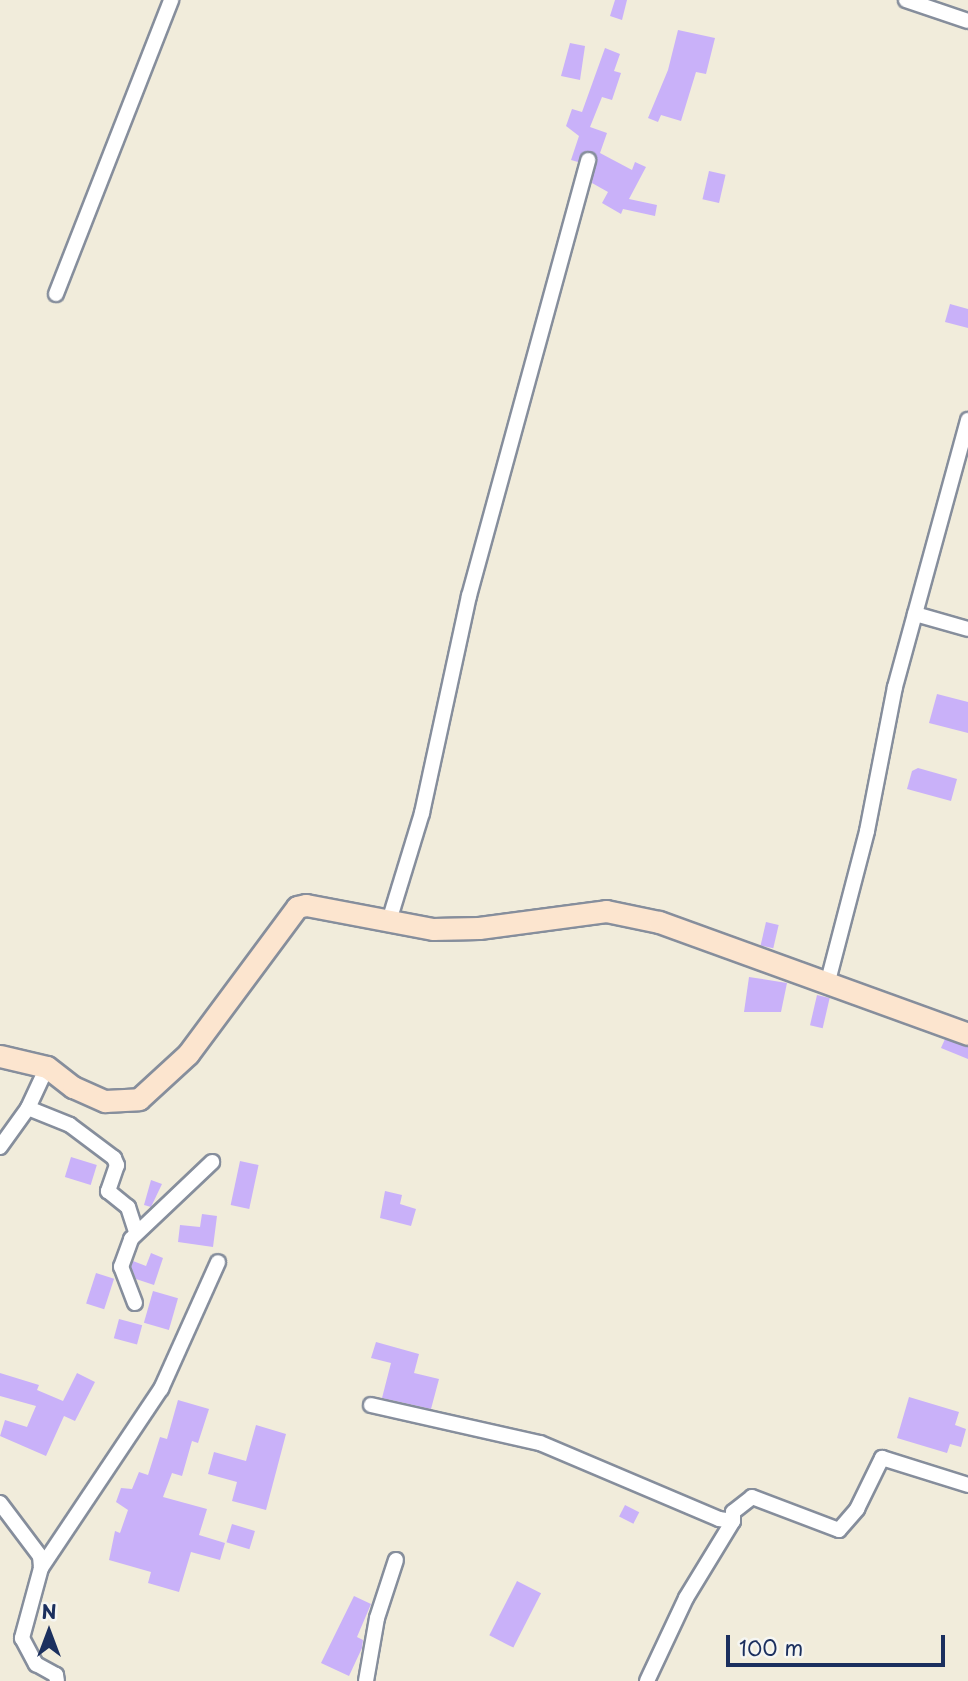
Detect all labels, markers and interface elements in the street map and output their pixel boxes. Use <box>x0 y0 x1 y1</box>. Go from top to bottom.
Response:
north arrow <box>14 1597 84 1667</box>
text: N <box>41 1597 57 1625</box>
scale bar <box>730 1622 949 1666</box>
text: 100 m <box>739 1631 803 1663</box>

